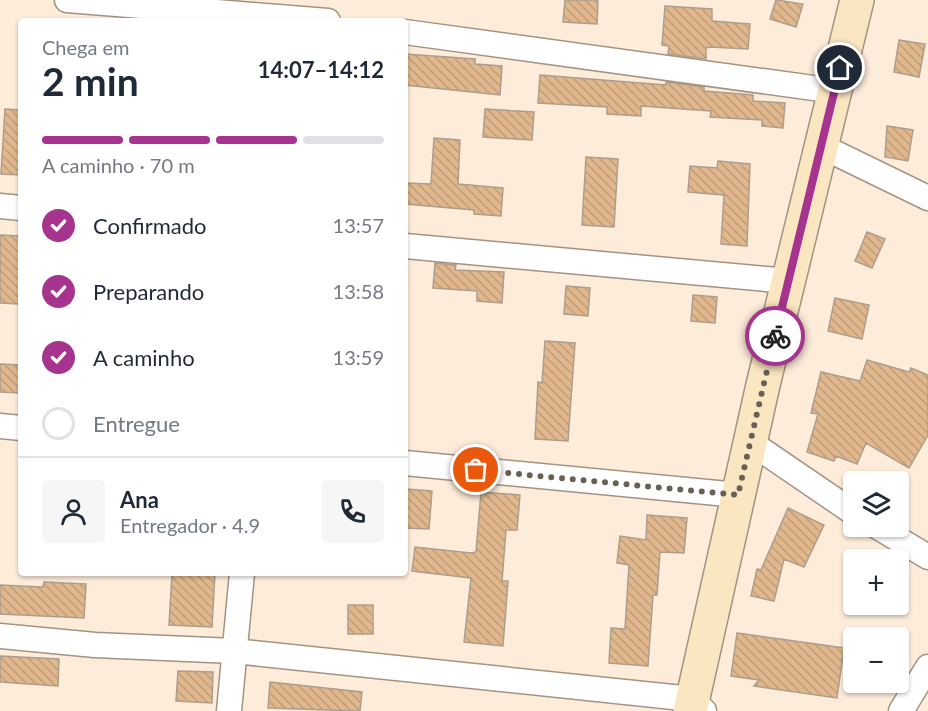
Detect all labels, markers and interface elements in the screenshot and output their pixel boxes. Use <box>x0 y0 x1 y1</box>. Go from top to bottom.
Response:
text: Chega em <box>42 35 130 59</box>
pin <box>814 42 865 93</box>
icon: home <box>823 51 856 84</box>
text: 14:07–14:12 <box>258 56 384 83</box>
text: 2 min <box>42 58 139 104</box>
text: A caminho · 70 m <box>42 153 195 177</box>
icon: check <box>42 209 75 242</box>
text: Confirmado <box>93 212 206 239</box>
text: 13:57 <box>333 213 384 237</box>
icon: check <box>42 275 75 308</box>
text: Preparando <box>93 278 204 305</box>
text: 13:58 <box>333 279 384 303</box>
courier <box>745 306 805 366</box>
icon: bike <box>759 320 792 353</box>
icon: check <box>42 341 75 374</box>
text: A caminho <box>93 344 195 371</box>
text: 13:59 <box>333 345 384 369</box>
text: Entregue <box>93 410 180 437</box>
pin <box>450 444 501 495</box>
icon: bag <box>459 453 492 486</box>
map controls <box>843 471 909 693</box>
button: layers <box>843 471 909 537</box>
button: person <box>42 480 105 543</box>
button: phone <box>321 480 384 543</box>
text: Ana <box>120 486 159 513</box>
text: Entregador · 4.9 <box>120 513 260 537</box>
button: + <box>843 549 909 615</box>
button: − <box>843 627 909 693</box>

